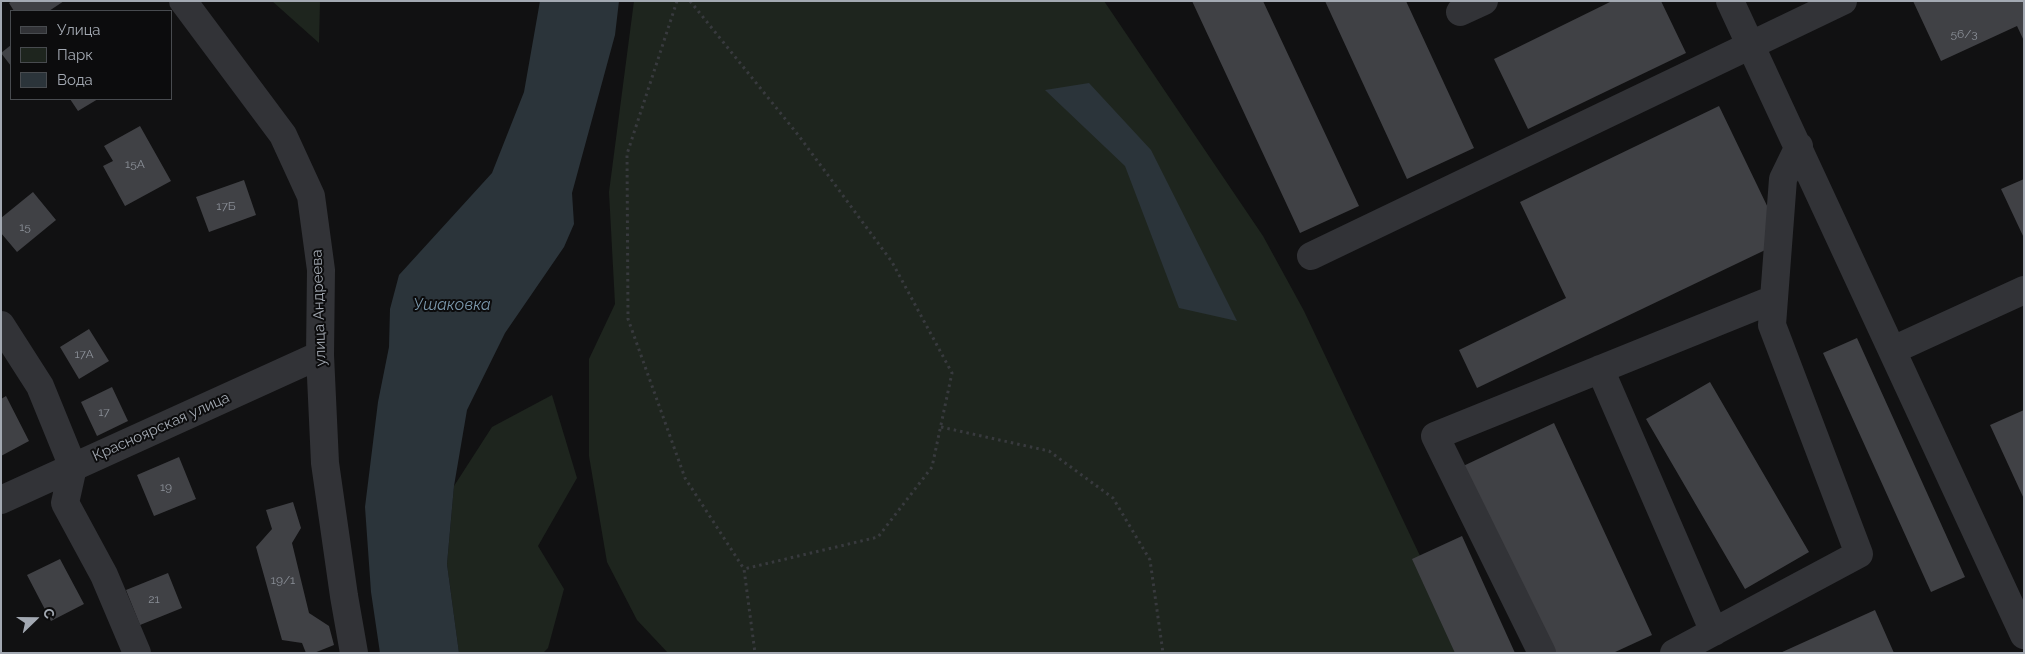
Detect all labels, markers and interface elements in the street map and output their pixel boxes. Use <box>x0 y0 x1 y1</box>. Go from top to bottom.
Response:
legend <box>10 10 172 100</box>
text: Улица <box>57 21 101 39</box>
house number: 56/3 <box>1950 27 1978 41</box>
text: Парк <box>57 46 93 64</box>
text: Вода <box>57 71 93 89</box>
house number: 15А <box>125 157 145 171</box>
house number: 17Б <box>216 199 236 213</box>
house number: 15 <box>19 220 31 234</box>
street label: улица Андреева <box>308 249 330 367</box>
water label: Ушаковка <box>413 295 491 315</box>
house number: 17А <box>74 347 94 361</box>
street label: Красноярская улица <box>90 389 232 465</box>
house number: 17 <box>98 405 110 419</box>
house number: 19 <box>160 480 172 494</box>
house number: 19/1 <box>271 573 295 587</box>
house number: 21 <box>148 592 160 606</box>
north arrow <box>10 594 60 644</box>
text: С <box>40 606 58 621</box>

